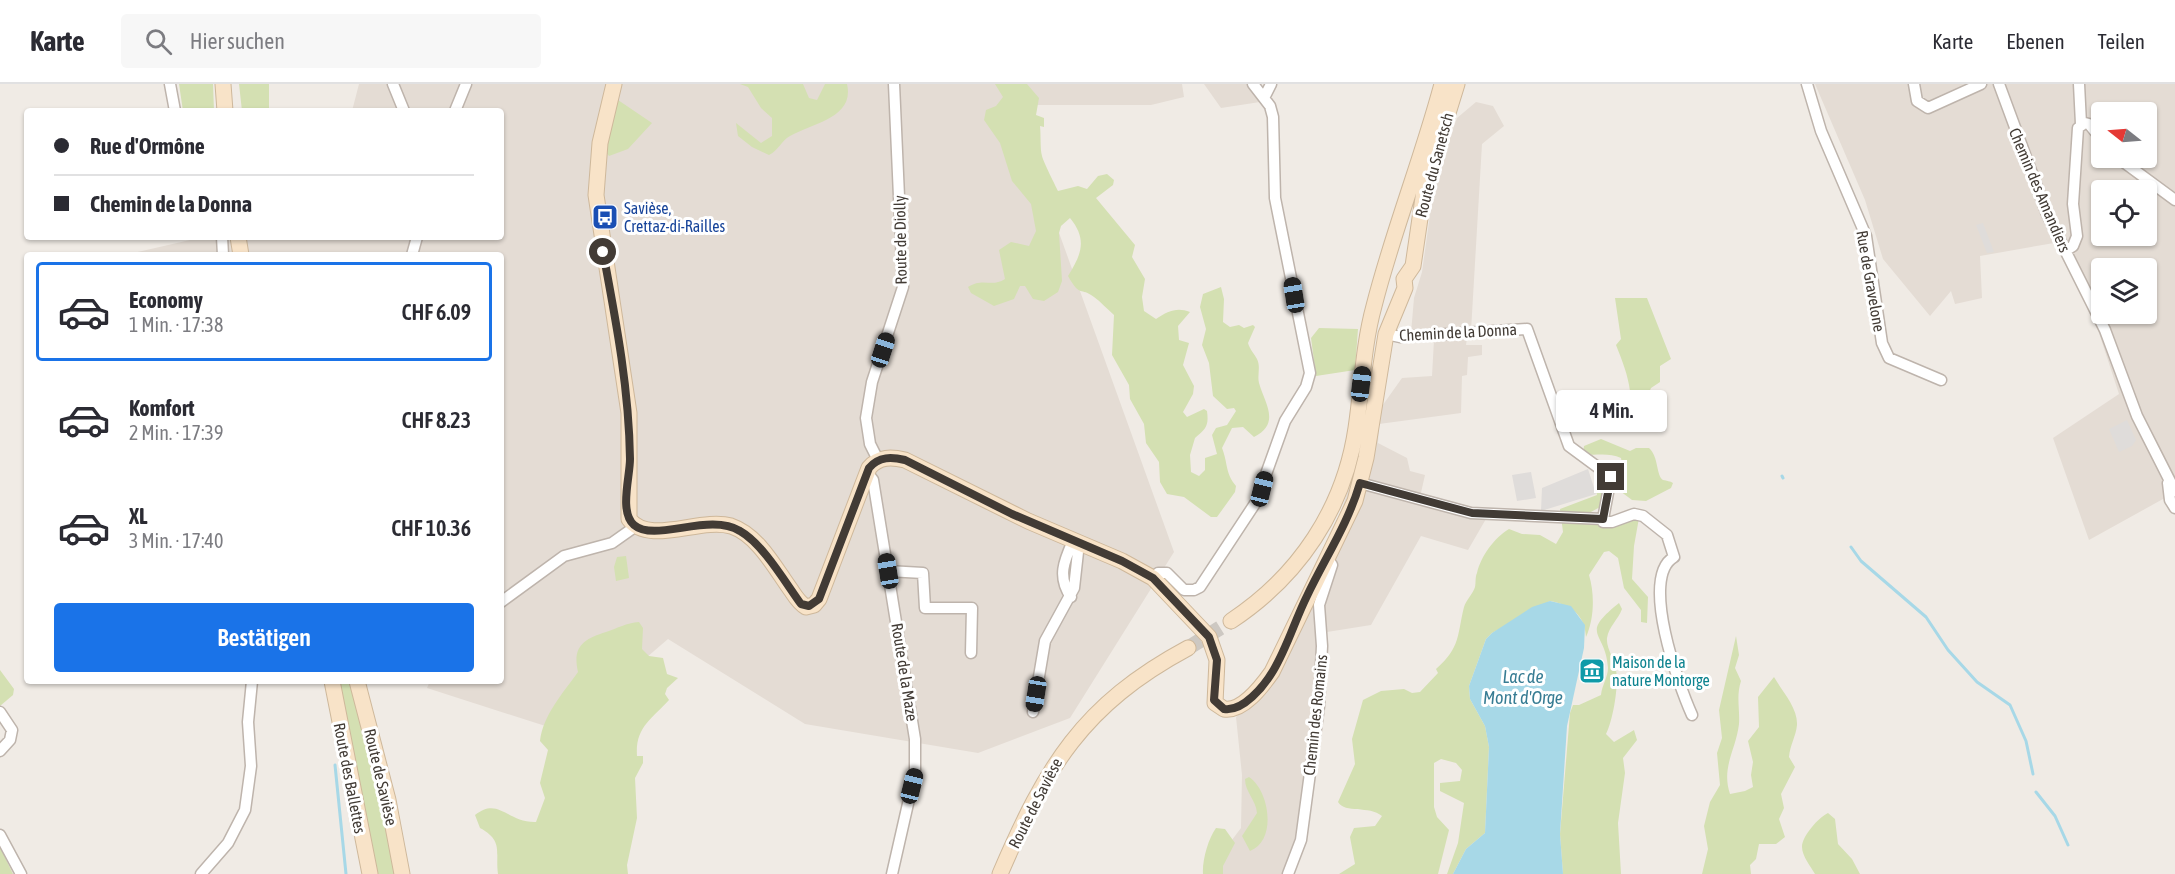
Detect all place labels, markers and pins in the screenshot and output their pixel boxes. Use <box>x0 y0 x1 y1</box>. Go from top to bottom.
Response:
place label: Savièse, Crettaz-di-Railles <box>624 199 726 235</box>
bus stop icon: Savièse, Crettaz-di-Railles <box>590 202 620 232</box>
place label: Maison de la nature Montorge <box>1612 653 1710 690</box>
museum icon: Maison de la nature Montorge <box>1577 656 1607 686</box>

